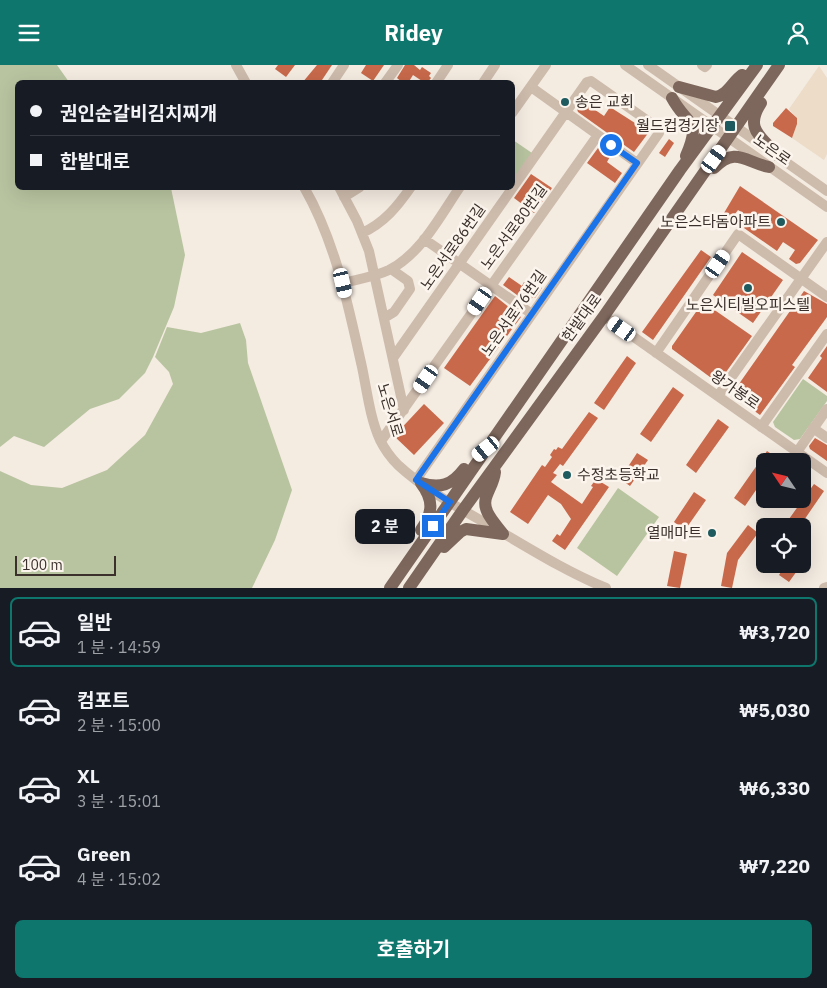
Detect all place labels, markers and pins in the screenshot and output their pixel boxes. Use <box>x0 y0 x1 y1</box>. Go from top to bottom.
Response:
place label: 송은 교회 <box>575 92 634 111</box>
marker: 송은 교회 <box>559 96 571 108</box>
place label: 월드컵경기장 <box>636 116 719 135</box>
marker: 월드컵경기장 <box>723 119 737 133</box>
place label: 노은스타돔아파트 <box>661 212 771 231</box>
marker: 노은스타돔아파트 <box>775 216 787 228</box>
marker: 노은시티빌오피스텔 <box>742 282 754 294</box>
place label: 노은시티빌오피스텔 <box>686 295 810 314</box>
place label: 수정초등학교 <box>577 465 660 484</box>
marker: 수정초등학교 <box>561 469 573 481</box>
place label: 열매마트 <box>647 523 702 542</box>
marker: 열매마트 <box>706 527 718 539</box>

